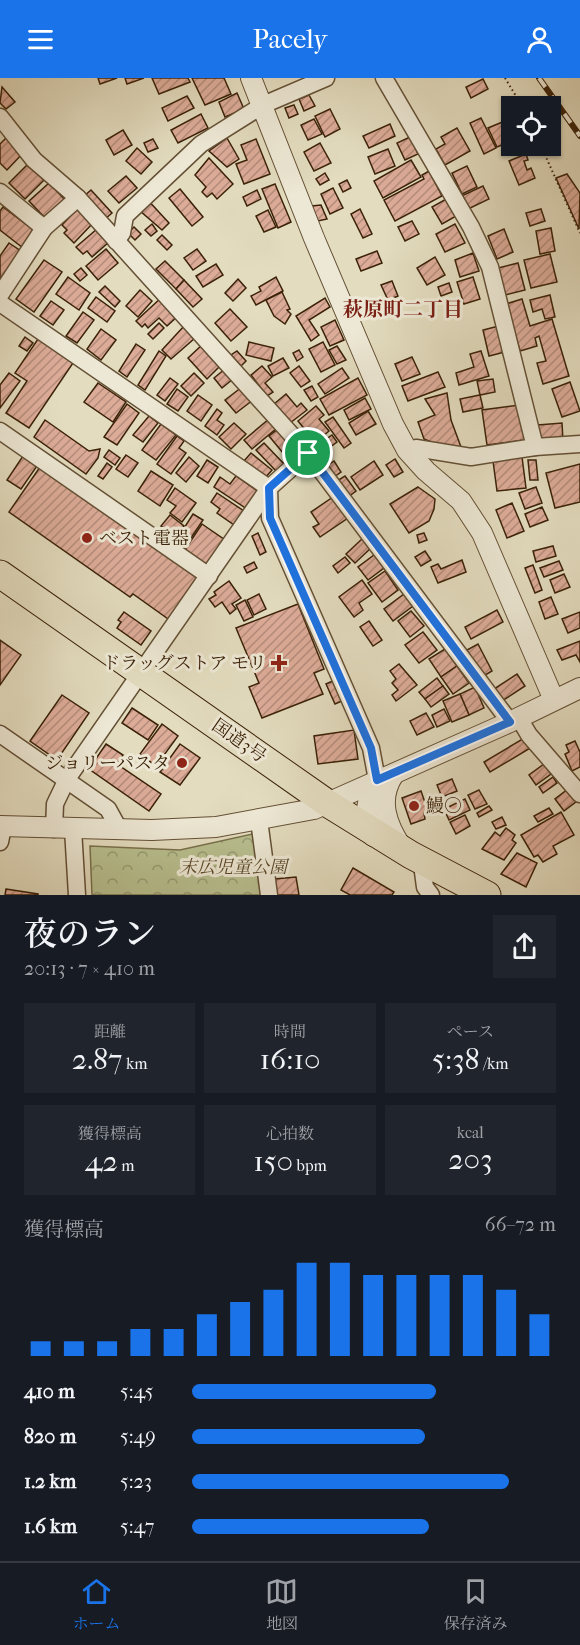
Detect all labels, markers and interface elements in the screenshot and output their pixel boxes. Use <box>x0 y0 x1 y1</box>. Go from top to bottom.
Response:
icon: menu <box>24 23 57 56</box>
text: Pacely <box>253 23 327 55</box>
icon: person <box>523 23 556 56</box>
map controls <box>501 96 561 156</box>
button: locate <box>501 96 561 156</box>
district label: 萩原町二丁目 <box>343 298 463 321</box>
pin <box>282 427 333 478</box>
icon: arrive <box>291 436 324 469</box>
place label: ベスト電器 <box>99 528 189 549</box>
marker: ベスト電器 <box>80 531 94 545</box>
place label: ドラッグストア モリ <box>102 653 267 674</box>
marker: ドラッグストア モリ <box>272 656 286 670</box>
street label: 国道3号 <box>208 715 270 767</box>
place label: ジョリーパスタ <box>45 753 170 774</box>
marker: ジョリーパスタ <box>175 756 189 770</box>
place label: 鰻○ <box>426 796 462 817</box>
marker: 鰻○ <box>407 799 421 813</box>
park label: 末広児童公園 <box>179 857 290 878</box>
text: 夜のラン <box>24 915 156 954</box>
button: share <box>493 915 556 978</box>
text: 20:13 · 7 × 410 m <box>24 957 155 980</box>
text: 距離 <box>94 1022 126 1041</box>
text: 時間 <box>274 1022 306 1041</box>
text: ペース <box>447 1022 494 1041</box>
text: 2.87 <box>72 1042 123 1077</box>
text: 16:10 <box>259 1042 321 1077</box>
text: 5:38 <box>432 1042 480 1077</box>
text: km <box>123 1054 148 1073</box>
text: /km <box>480 1054 509 1073</box>
text: kcal <box>457 1123 484 1142</box>
text: 獲得標高 <box>78 1124 142 1143</box>
text: 心拍数 <box>266 1124 314 1143</box>
text: 203 <box>448 1142 492 1177</box>
text: 42 <box>85 1144 118 1179</box>
text: 150 <box>253 1144 293 1179</box>
text: m <box>118 1156 135 1175</box>
text: bpm <box>293 1156 327 1175</box>
text: 66–72 m <box>485 1213 556 1236</box>
text: 獲得標高 <box>24 1218 104 1241</box>
text: 410 m <box>24 1380 75 1403</box>
text: 5:45 <box>120 1380 153 1403</box>
text: 820 m <box>24 1425 76 1448</box>
text: 5:49 <box>120 1425 156 1448</box>
text: 1.2 km <box>24 1470 77 1493</box>
text: 5:23 <box>120 1470 152 1493</box>
text: 1.6 km <box>24 1515 77 1538</box>
text: 5:47 <box>120 1515 154 1538</box>
tab: ホーム <box>72 1575 121 1634</box>
tab: 地図 <box>265 1575 298 1634</box>
tab: 保存済み <box>443 1575 507 1634</box>

